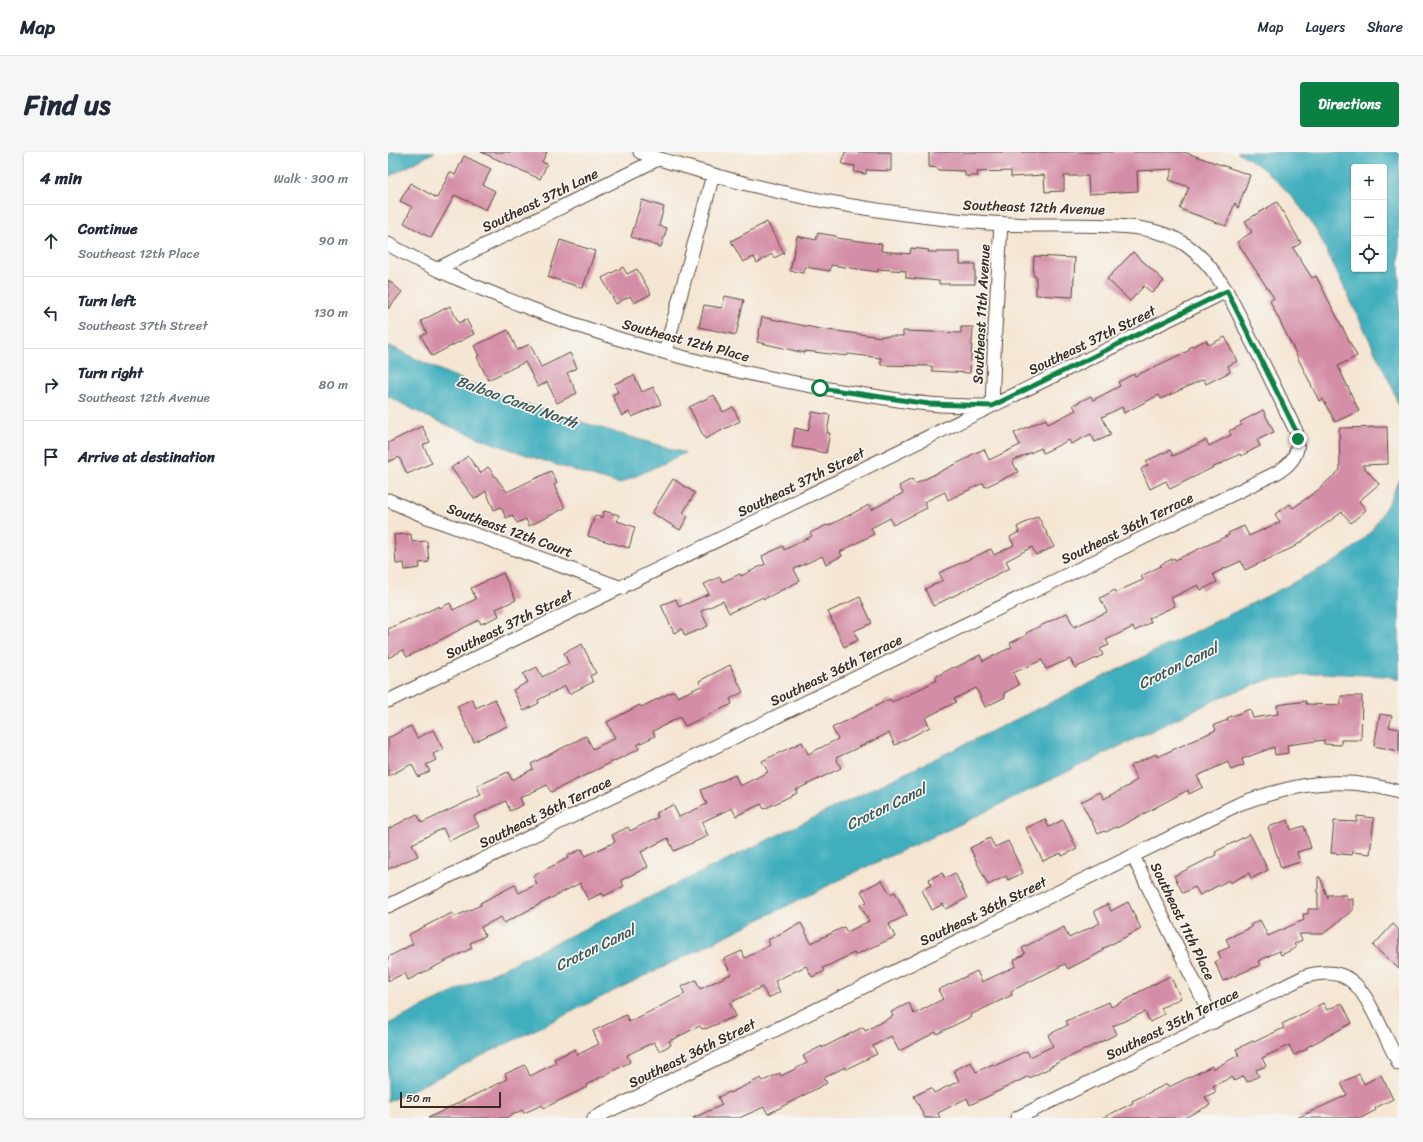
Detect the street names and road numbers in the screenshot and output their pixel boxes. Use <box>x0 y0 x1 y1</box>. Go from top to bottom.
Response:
street label: Southeast 37th Lane <box>478 161 603 240</box>
street label: Southeast 12th Avenue <box>963 193 1106 222</box>
street label: Southeast 11th Avenue <box>965 243 998 385</box>
street label: Southeast 37th Street <box>1024 298 1162 382</box>
street label: Southeast 12th Place <box>619 311 752 370</box>
street label: Southeast 37th Street <box>733 440 871 524</box>
street label: Southeast 36th Terrace <box>1057 485 1198 571</box>
street label: Southeast 12th Court <box>443 496 576 565</box>
street label: Southeast 37th Street <box>441 582 579 666</box>
street label: Southeast 36th Terrace <box>766 627 907 713</box>
street label: Southeast 36th Terrace <box>475 769 616 855</box>
street label: Southeast 11th Place <box>1143 858 1222 985</box>
street label: Southeast 36th Street <box>915 869 1053 953</box>
street label: Southeast 35th Terrace <box>1101 981 1243 1068</box>
street label: Southeast 36th Street <box>624 1011 762 1095</box>

